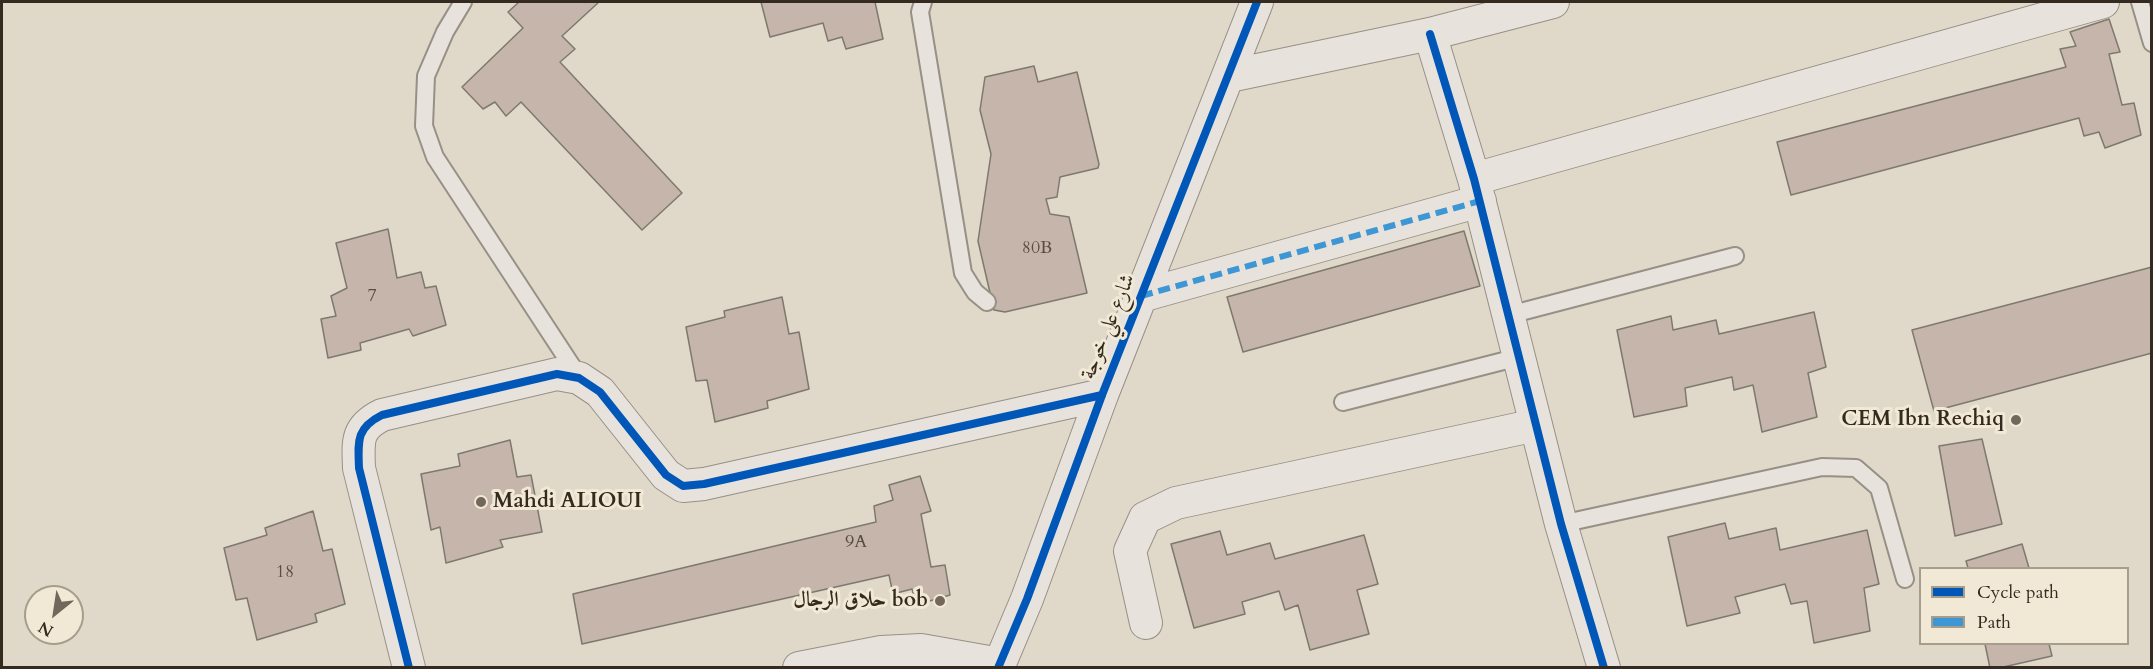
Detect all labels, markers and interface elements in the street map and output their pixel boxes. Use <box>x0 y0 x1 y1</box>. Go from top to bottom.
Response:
house number: 80B <box>1022 238 1052 260</box>
street label: شارع علي خوجة <box>1076 271 1142 383</box>
house number: 7 <box>367 286 377 308</box>
place label: CEM Ibn Rechiq <box>1841 407 2004 433</box>
marker: CEM Ibn Rechiq <box>2009 413 2023 427</box>
place label: Mahdi ALIOUI <box>493 489 642 515</box>
marker: Mahdi ALIOUI <box>474 495 488 509</box>
house number: 9A <box>845 532 867 554</box>
house number: 18 <box>276 562 294 584</box>
legend <box>1919 567 2129 645</box>
text: Cycle path <box>1977 580 2059 605</box>
north arrow <box>24 585 84 645</box>
place label: حلاق الرجال bob <box>793 588 928 614</box>
marker: حلاق الرجال bob <box>933 594 947 608</box>
text: Path <box>1977 610 2011 635</box>
text: N <box>34 616 58 642</box>

